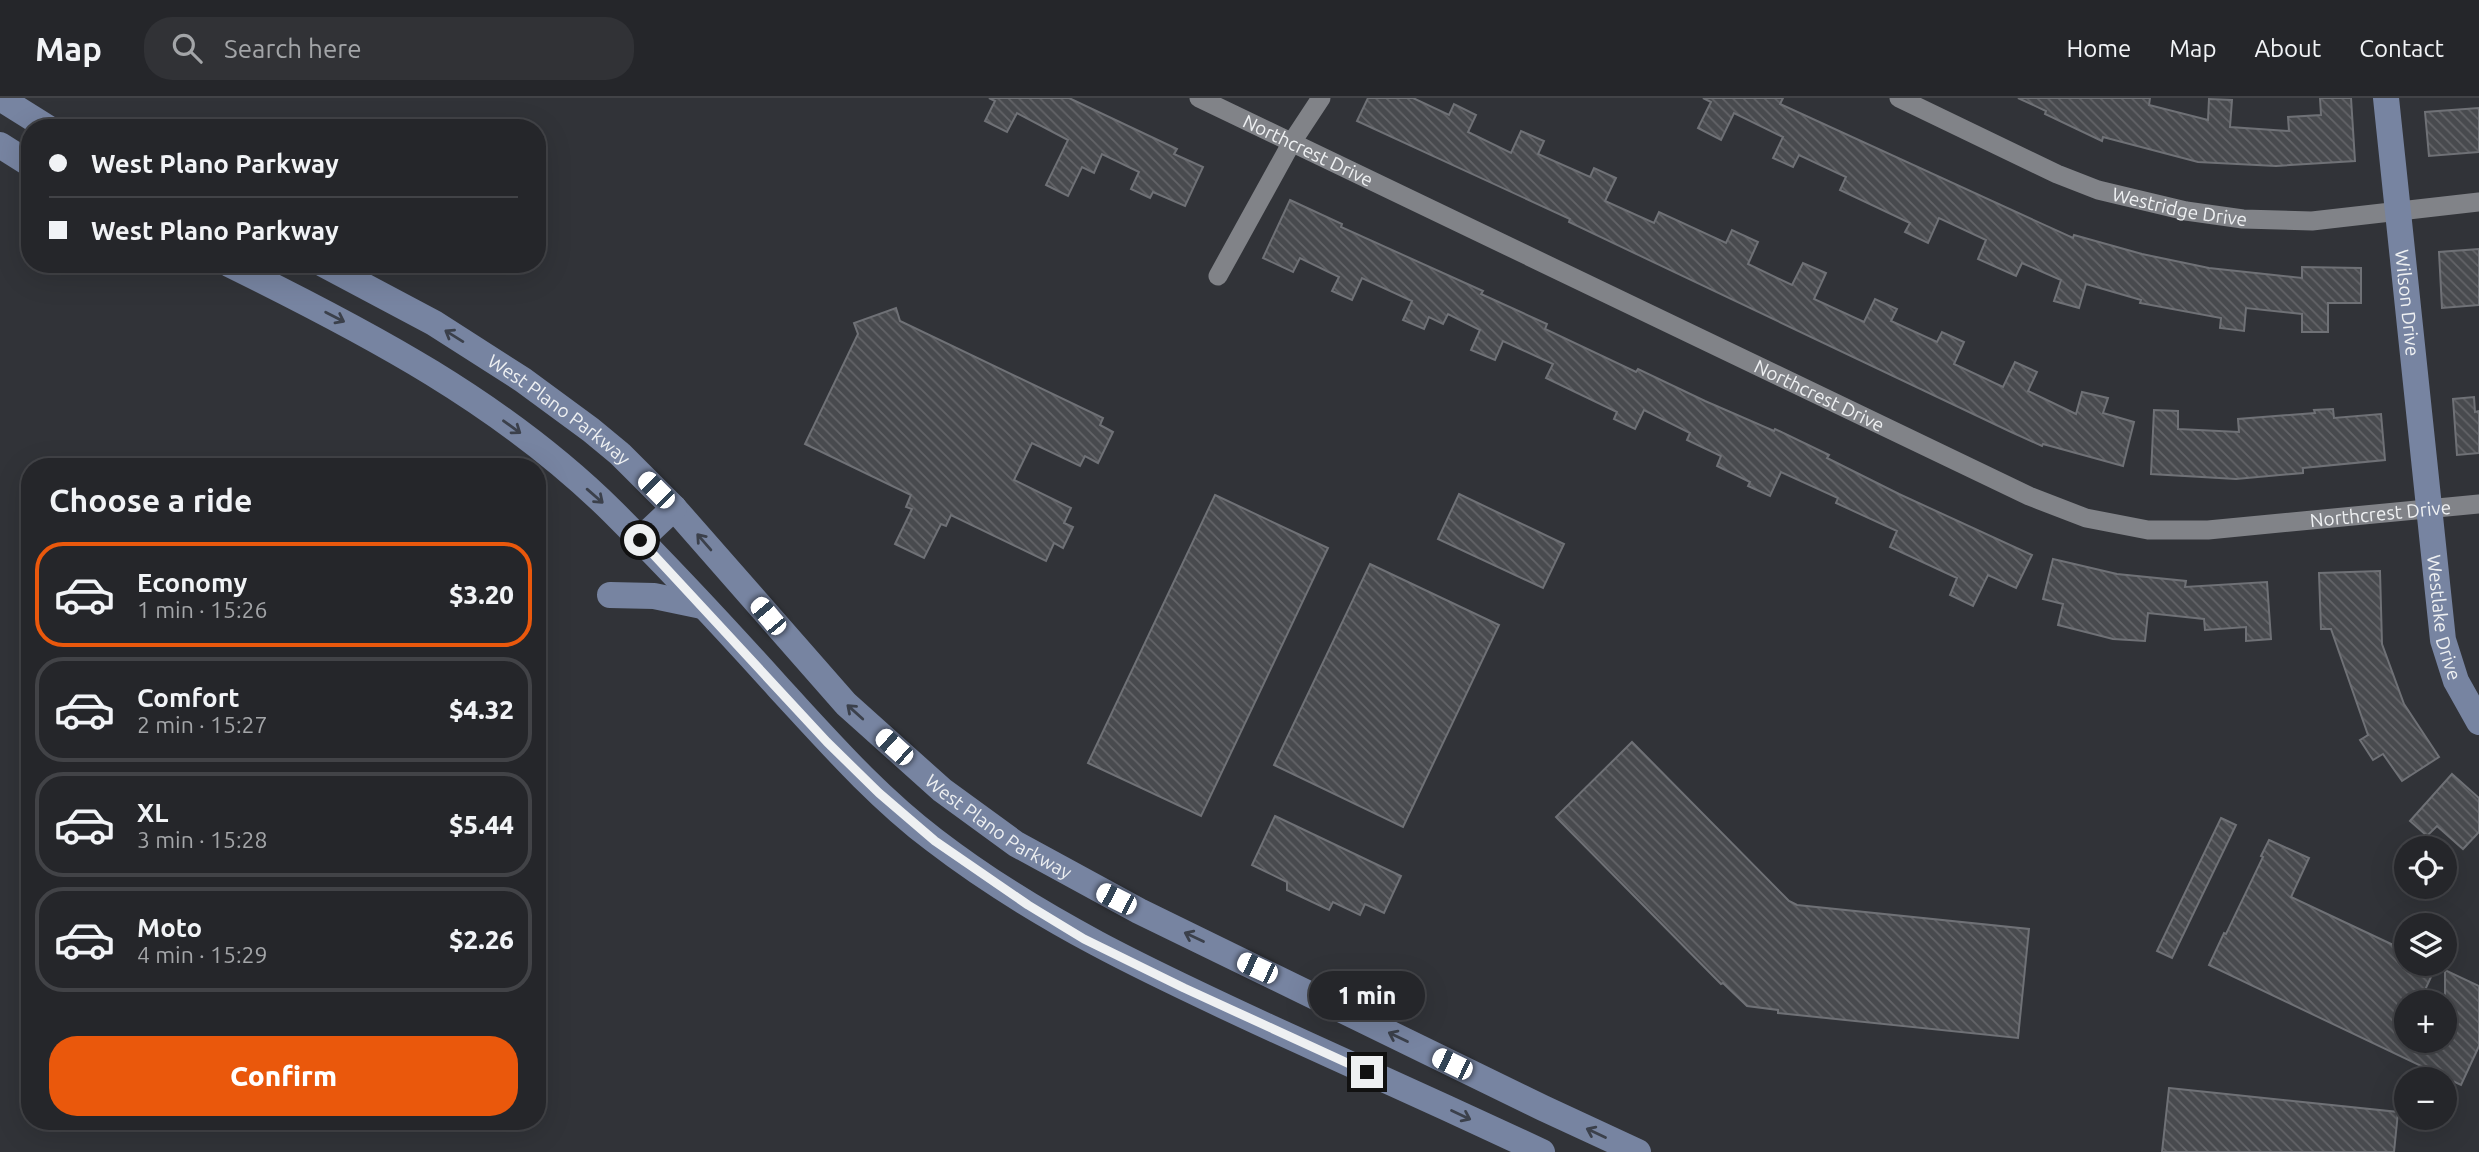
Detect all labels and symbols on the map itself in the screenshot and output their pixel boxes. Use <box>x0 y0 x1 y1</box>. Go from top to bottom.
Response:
street label: Northcrest Drive <box>1239 110 1377 191</box>
street label: Westridge Drive <box>2110 183 2249 230</box>
street label: Wilson Drive <box>2391 248 2424 357</box>
one-way arrow <box>324 310 345 324</box>
one-way arrow <box>445 328 464 343</box>
street label: West Plano Parkway <box>484 350 635 469</box>
street label: Northcrest Drive <box>1751 355 1888 436</box>
one-way arrow <box>502 420 521 434</box>
car <box>634 468 679 512</box>
one-way arrow <box>586 488 604 504</box>
street label: Northcrest Drive <box>2309 496 2452 531</box>
route start <box>624 524 656 556</box>
one-way arrow <box>696 533 712 551</box>
street label: Westlake Drive <box>2423 554 2466 683</box>
car <box>747 593 790 639</box>
one-way arrow <box>846 704 864 720</box>
car <box>872 725 917 769</box>
street label: West Plano Parkway <box>921 770 1076 883</box>
car <box>1093 880 1140 918</box>
one-way arrow <box>1184 930 1205 944</box>
car <box>1234 950 1281 986</box>
callout: 1 min <box>1309 970 1425 1020</box>
one-way arrow <box>1388 1030 1409 1043</box>
car <box>1429 1045 1476 1083</box>
route end <box>1351 1056 1383 1088</box>
one-way arrow <box>1450 1109 1471 1122</box>
one-way arrow <box>1586 1126 1608 1139</box>

